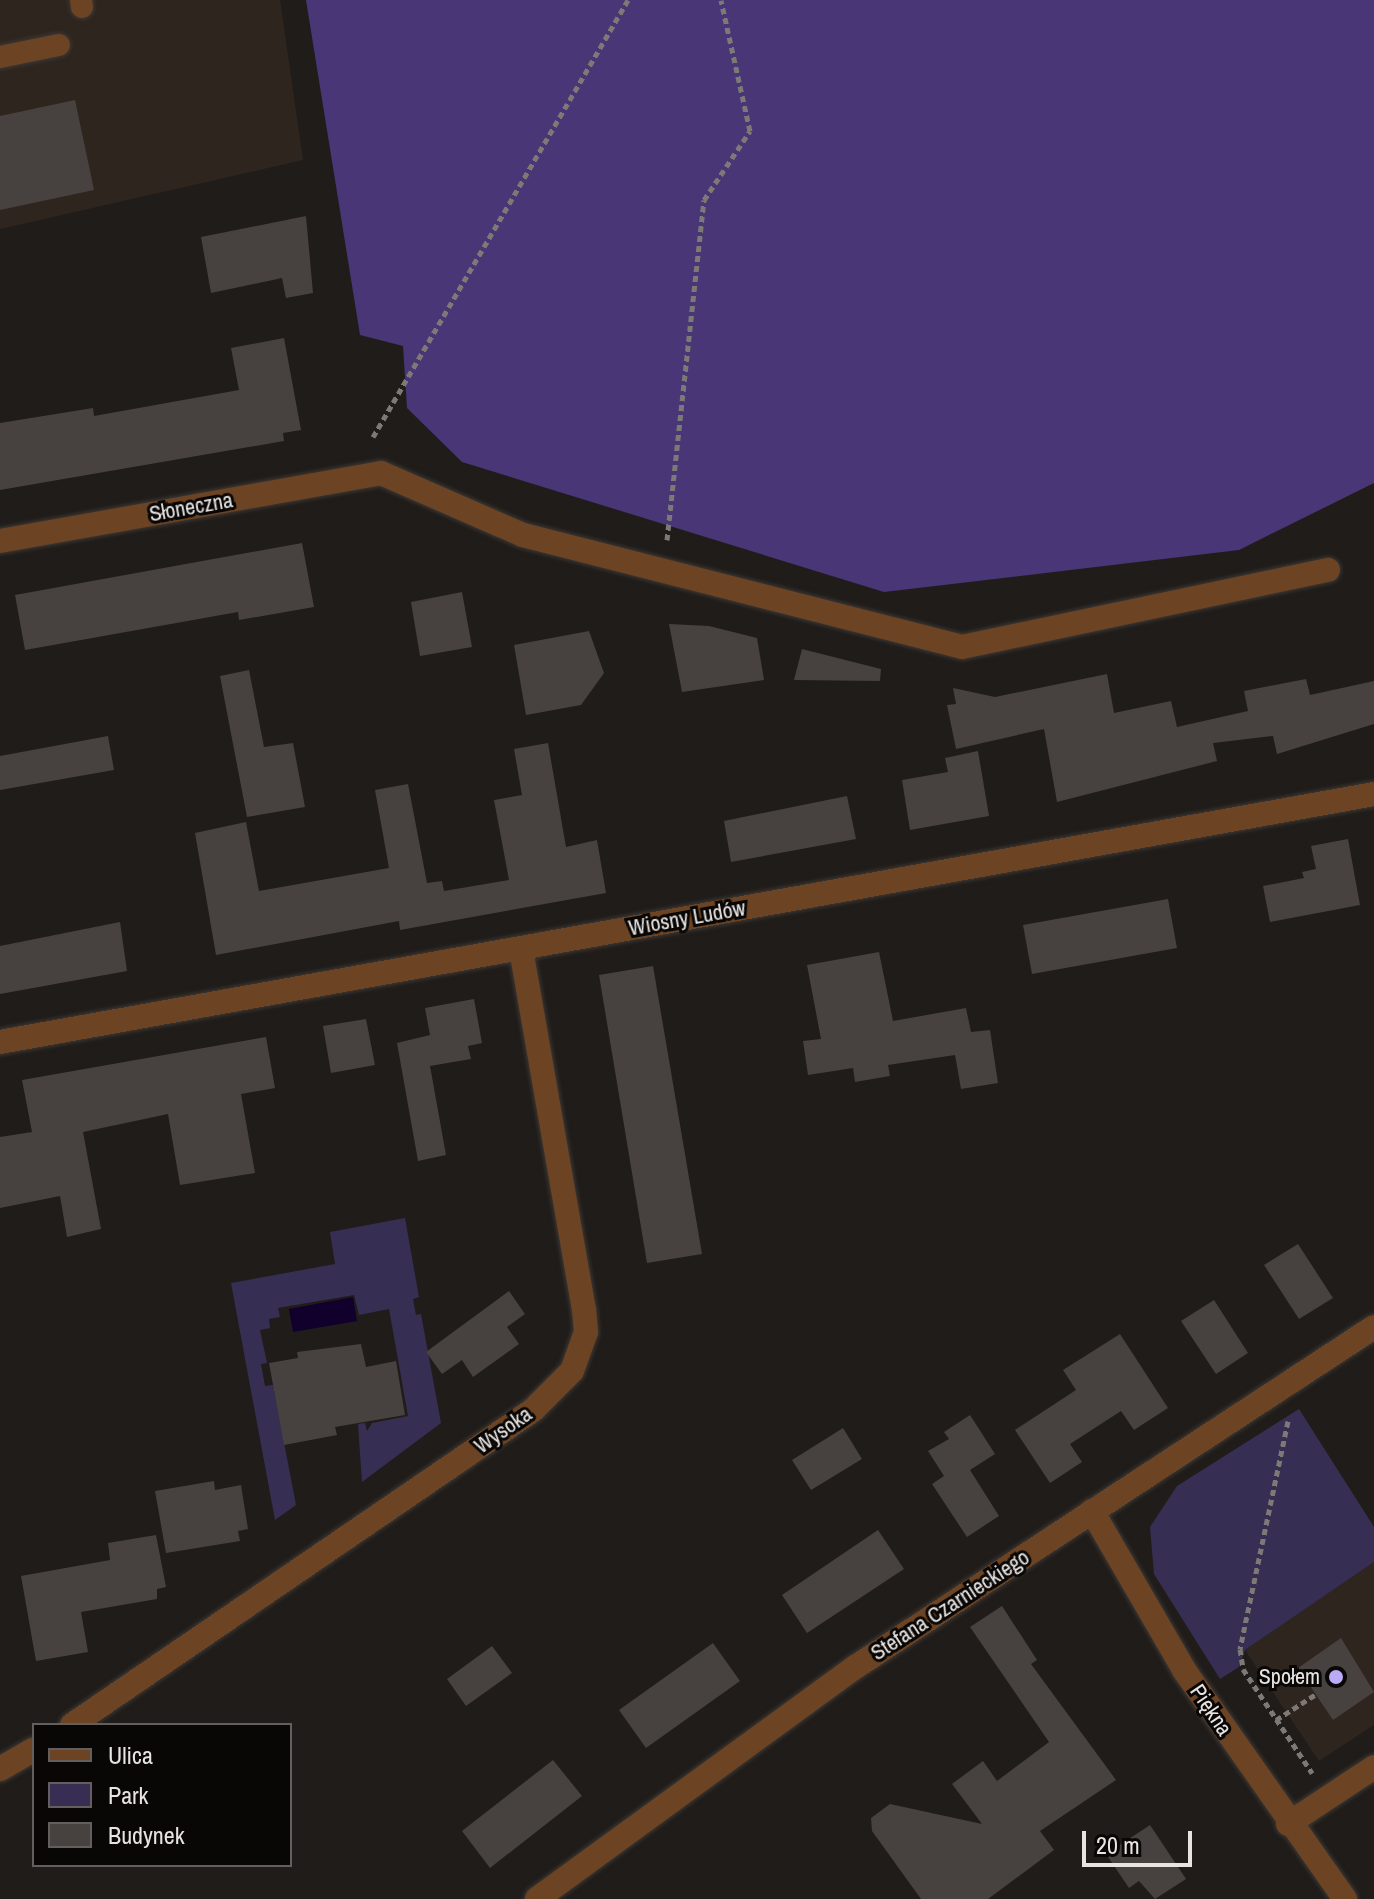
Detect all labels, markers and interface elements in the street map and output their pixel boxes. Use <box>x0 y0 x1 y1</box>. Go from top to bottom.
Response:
street label: Słoneczna <box>147 487 235 527</box>
street label: Wiosny Ludów <box>626 895 748 941</box>
street label: Wysoka <box>469 1401 537 1459</box>
street label: Stefana Czarnieckiego <box>866 1544 1034 1666</box>
place label: Społem <box>1259 1664 1320 1690</box>
marker: Społem <box>1327 1668 1345 1686</box>
street label: Piękna <box>1184 1679 1238 1741</box>
legend <box>32 1723 292 1867</box>
text: Ulica <box>108 1739 153 1771</box>
text: Park <box>108 1779 148 1811</box>
scale bar <box>1086 1815 1196 1865</box>
text: Budynek <box>108 1819 185 1851</box>
text: 20 m <box>1096 1829 1140 1861</box>

